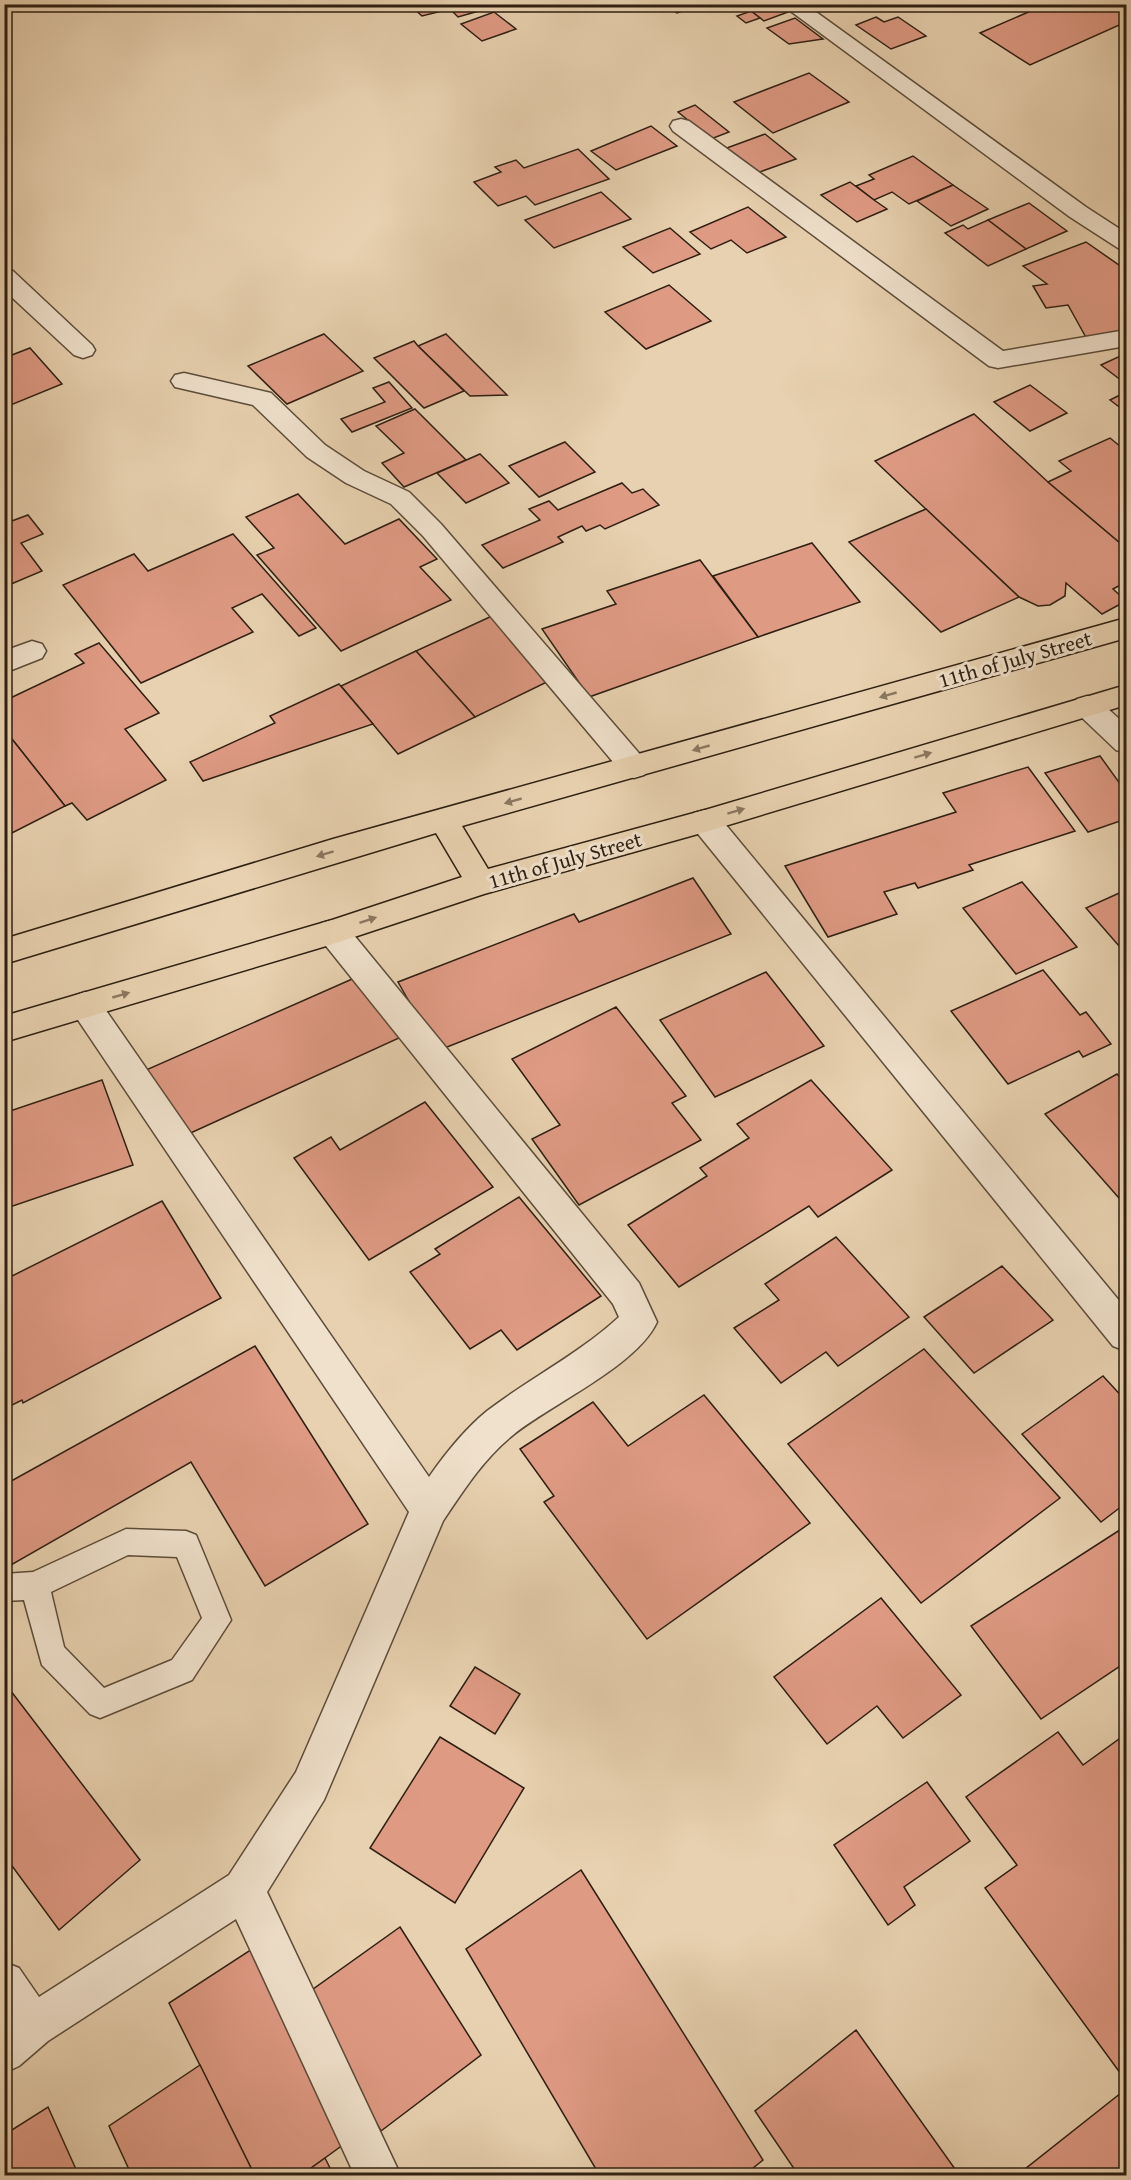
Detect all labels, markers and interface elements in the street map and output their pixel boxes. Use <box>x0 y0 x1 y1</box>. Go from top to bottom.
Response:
street label: 11th of July Street <box>935 622 1096 696</box>
one-way arrow <box>879 691 897 700</box>
one-way arrow <box>691 744 709 753</box>
one-way arrow <box>914 750 932 759</box>
one-way arrow <box>504 796 522 806</box>
one-way arrow <box>727 806 745 815</box>
street label: 11th of July Street <box>485 823 646 897</box>
one-way arrow <box>316 850 334 859</box>
one-way arrow <box>359 915 377 925</box>
one-way arrow <box>112 990 130 999</box>

